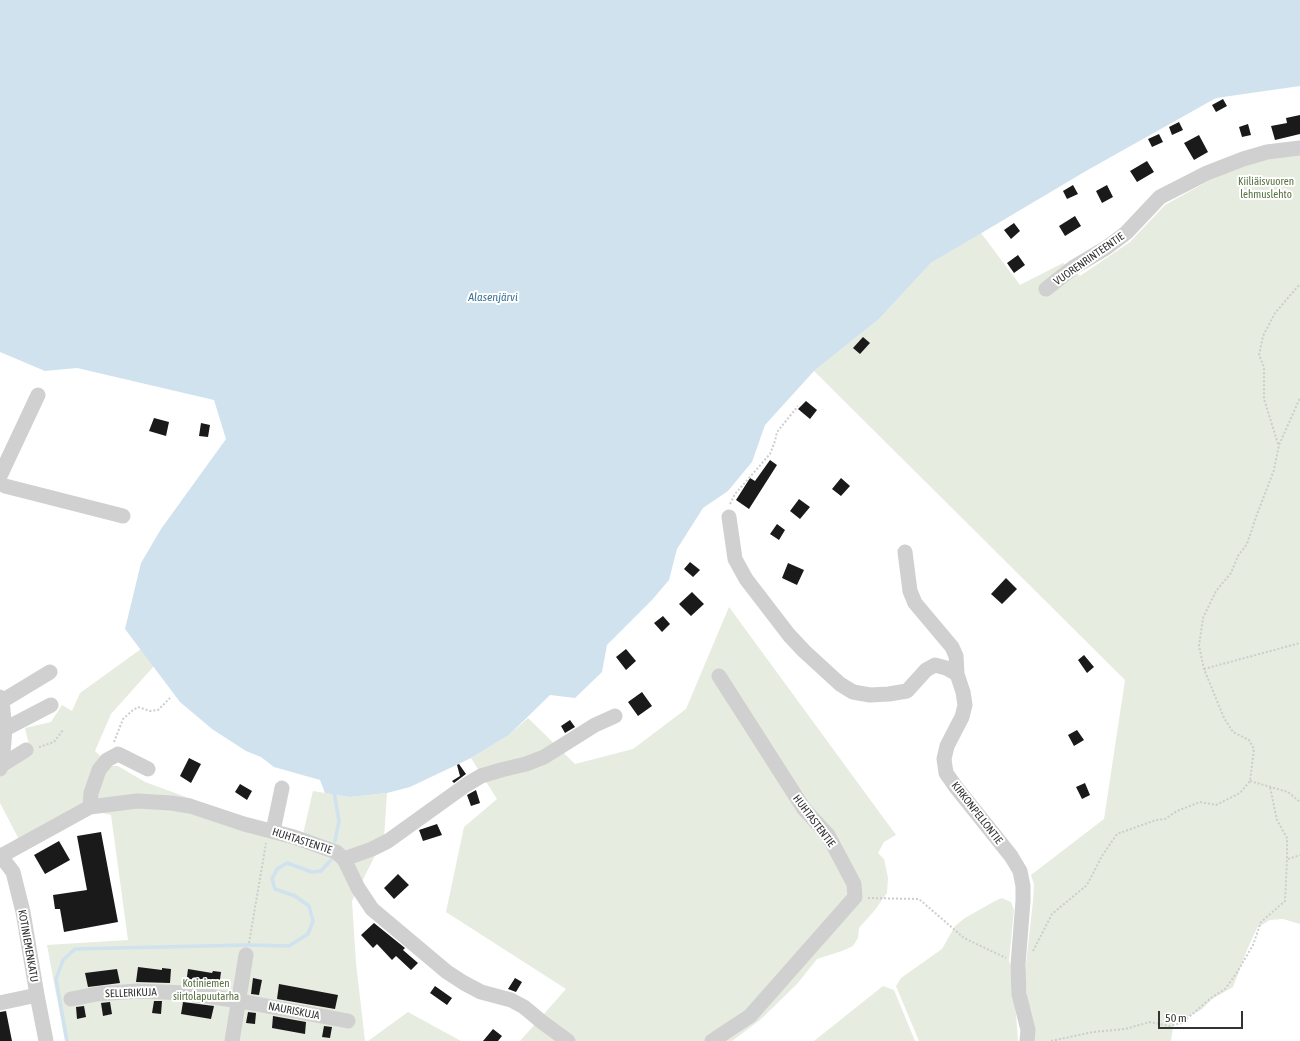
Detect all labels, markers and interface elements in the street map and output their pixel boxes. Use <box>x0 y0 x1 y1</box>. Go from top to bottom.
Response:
park label: Kiiliäisvuoren lehmuslehto <box>1238 175 1294 201</box>
street label: VUORENRINTEENTIE <box>1051 230 1127 288</box>
water label: Alasenjärvi <box>468 290 518 304</box>
street label: KIRKONPELLONTIE <box>949 779 1005 847</box>
street label: HUHTASTENTIE <box>790 792 838 850</box>
street label: HUHTASTENTIE <box>270 825 334 857</box>
street label: KOTINIEMENKATU <box>15 909 41 983</box>
park label: Kotiniemen siirtolapuutarha <box>173 977 239 1003</box>
street label: SELLERIKUJA <box>105 986 157 1000</box>
street label: NAURISKUJA <box>267 1000 321 1022</box>
scale bar <box>1160 1003 1245 1029</box>
text: 50 m <box>1165 1011 1187 1025</box>

